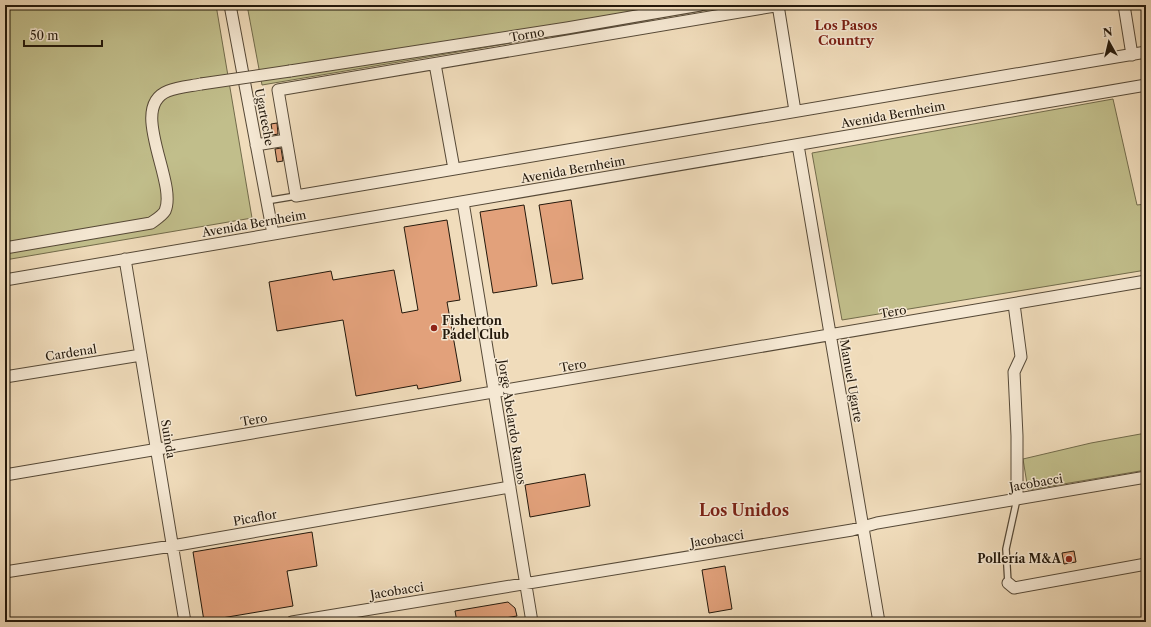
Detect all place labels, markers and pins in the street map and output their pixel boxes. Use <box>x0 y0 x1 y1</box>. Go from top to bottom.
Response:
place label: Fisherton Pádel Club <box>442 313 509 342</box>
marker: Fisherton Pádel Club <box>429 323 439 333</box>
place label: Pollería M&A <box>977 551 1062 566</box>
marker: Pollería M&A <box>1064 554 1074 564</box>

